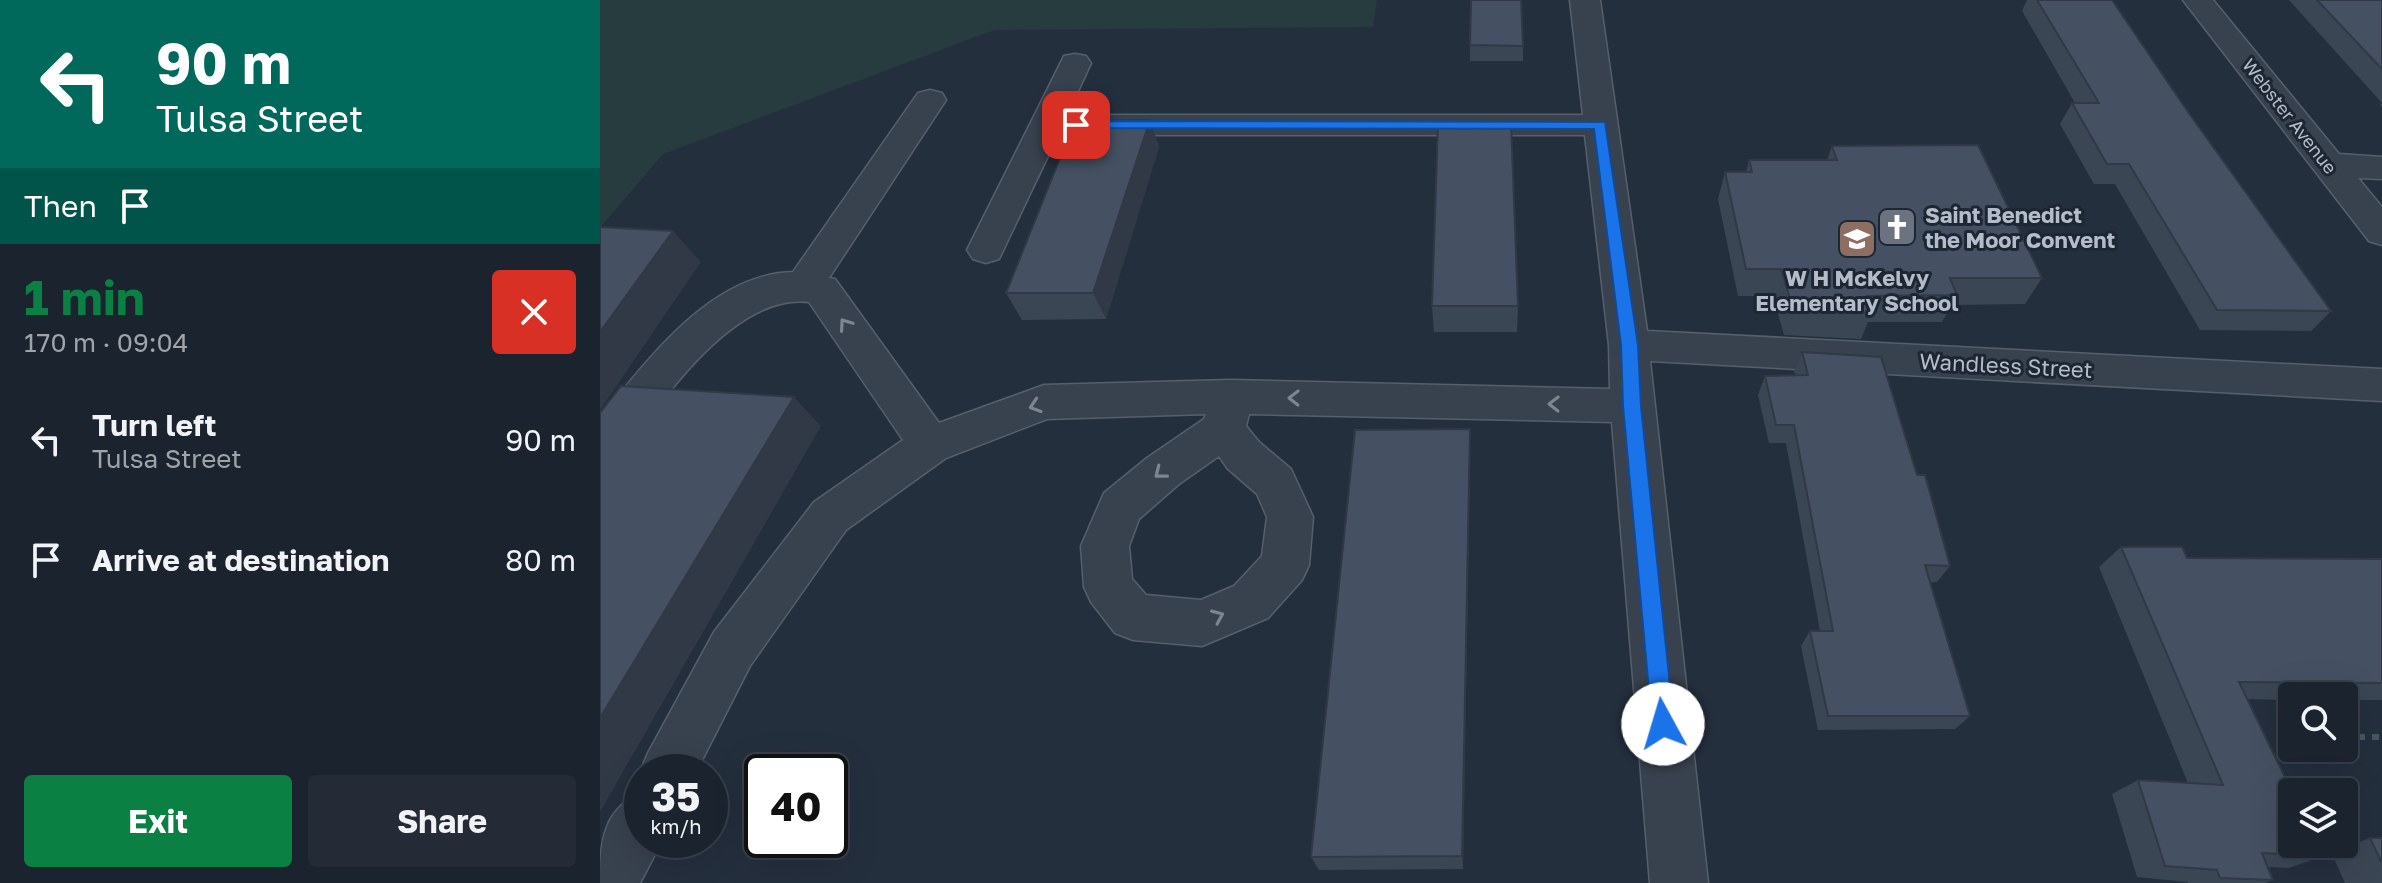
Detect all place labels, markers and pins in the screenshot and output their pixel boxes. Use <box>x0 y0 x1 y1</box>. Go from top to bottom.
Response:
pin <box>1042 91 1110 159</box>
place label: Saint Benedict the Moor Convent <box>1925 201 2115 253</box>
church icon: Saint Benedict the Moor Convent <box>1876 206 1918 248</box>
school or university icon: W H McKelvy Elementary School <box>1836 218 1878 260</box>
place label: W H McKelvy Elementary School <box>1755 264 1959 316</box>

